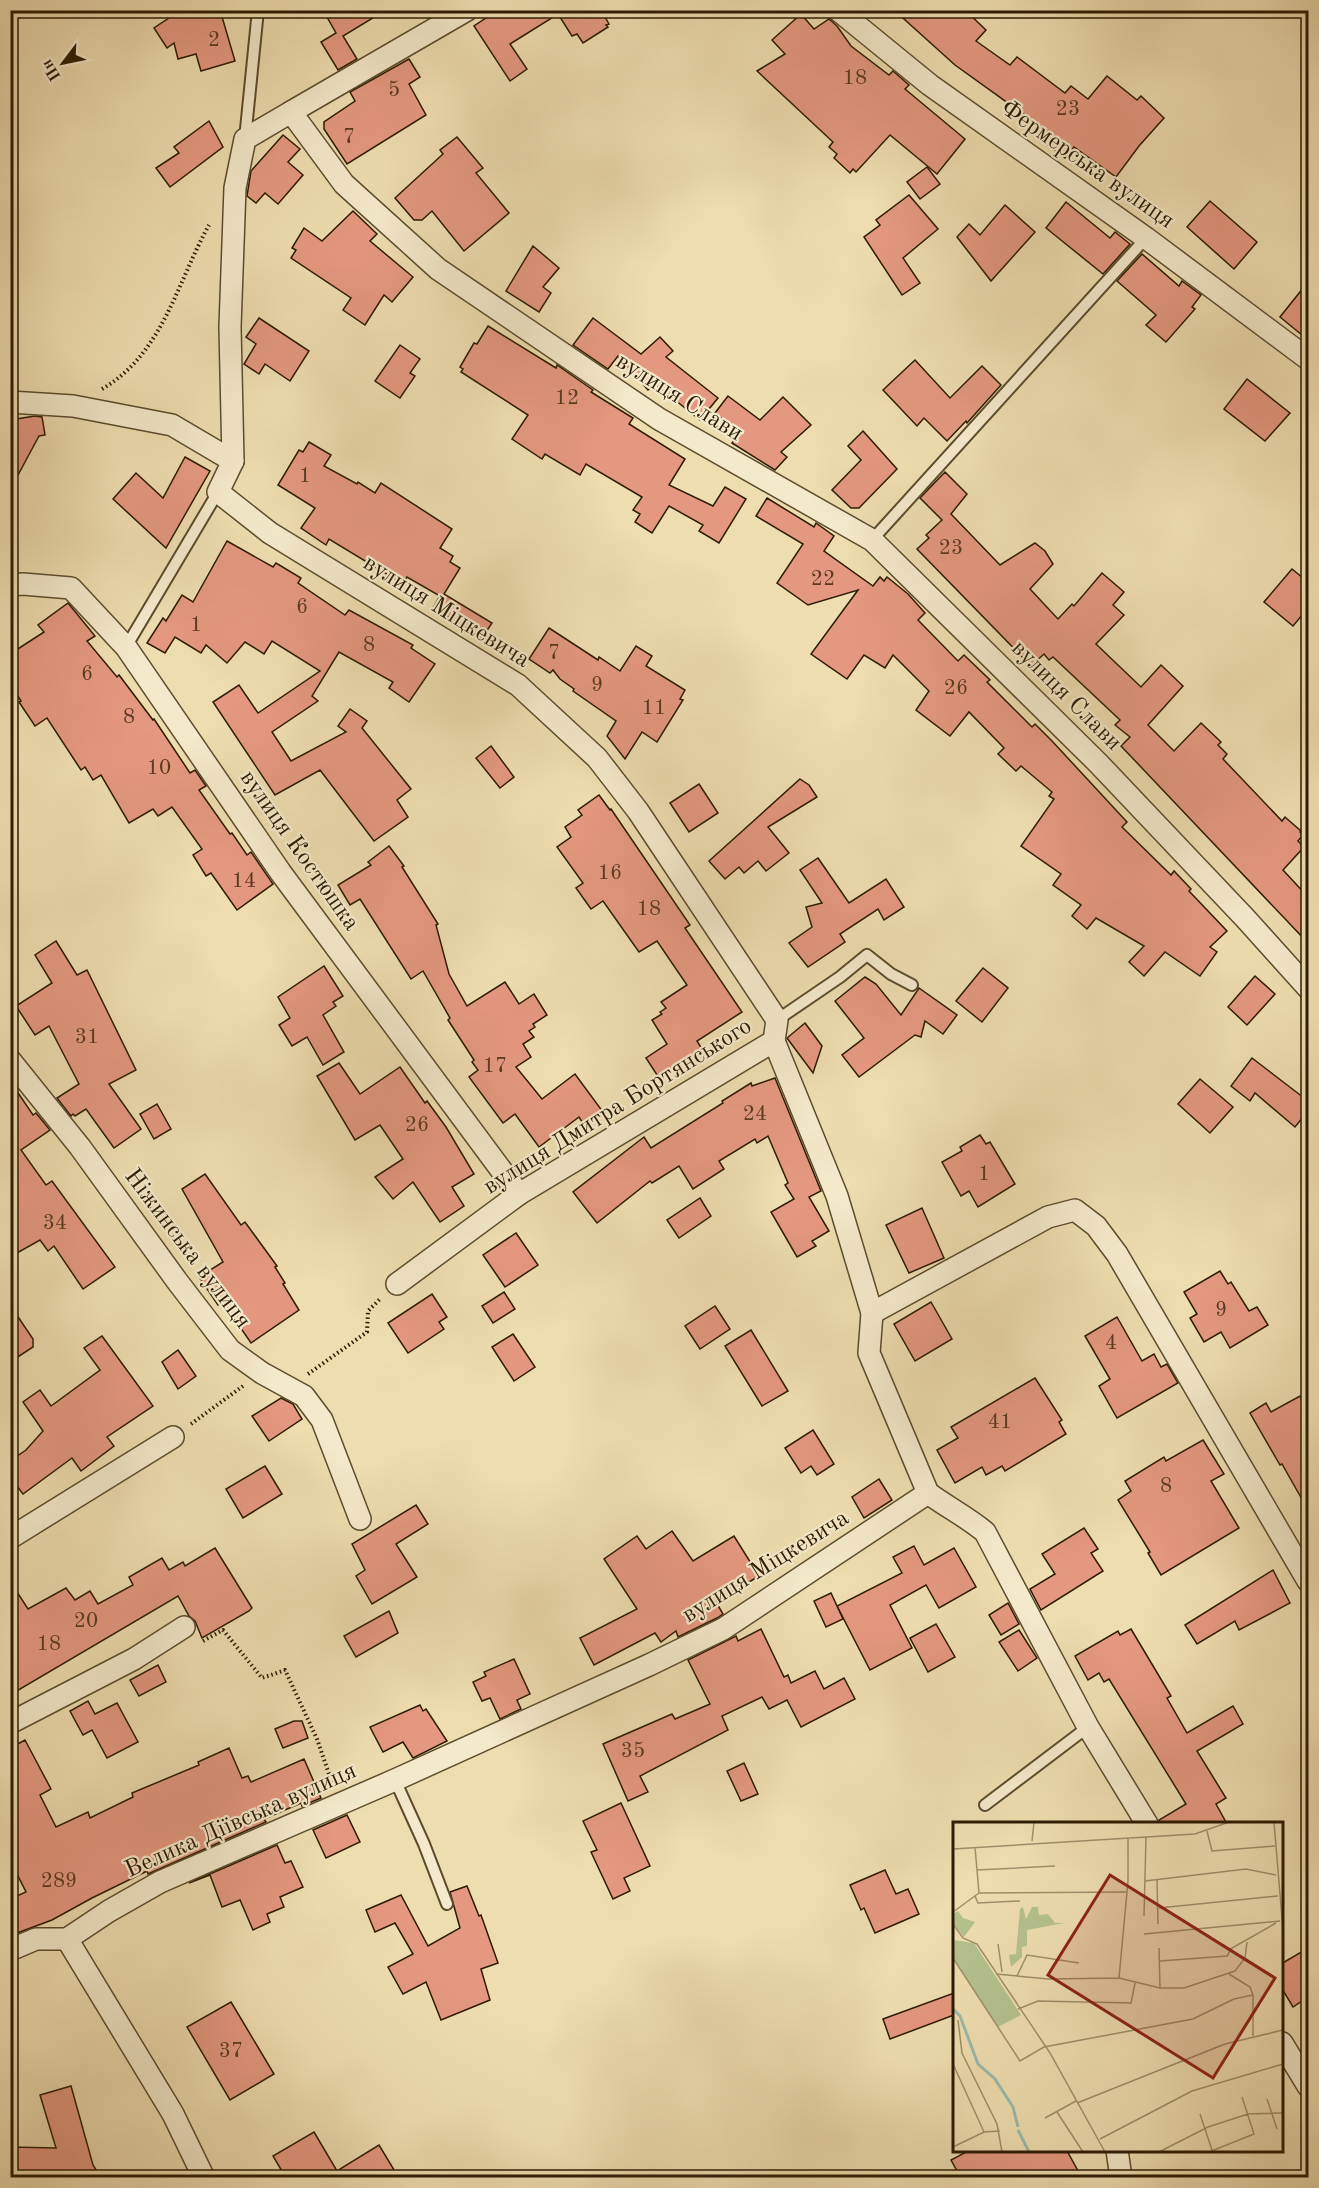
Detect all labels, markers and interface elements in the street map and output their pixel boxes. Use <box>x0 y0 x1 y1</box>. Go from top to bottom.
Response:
house number: 2 <box>208 30 220 51</box>
north arrow <box>33 33 93 93</box>
text: Пн <box>39 56 65 83</box>
house number: 18 <box>843 68 867 89</box>
house number: 5 <box>388 80 400 101</box>
street label: Фермерська вулиця <box>996 96 1178 234</box>
house number: 23 <box>1056 99 1080 120</box>
house number: 7 <box>343 127 355 148</box>
street label: вулиця Слави <box>611 349 747 447</box>
house number: 12 <box>555 388 579 409</box>
house number: 1 <box>299 466 311 487</box>
house number: 23 <box>939 538 963 559</box>
street label: вулиця Міцкевича <box>358 551 534 673</box>
house number: 22 <box>811 569 835 590</box>
house number: 6 <box>296 597 308 618</box>
house number: 1 <box>190 615 202 636</box>
house number: 8 <box>363 635 375 656</box>
street label: вулиця Слави <box>1006 636 1126 756</box>
house number: 7 <box>548 643 560 664</box>
house number: 6 <box>81 664 93 685</box>
house number: 9 <box>591 675 603 696</box>
house number: 26 <box>944 678 968 699</box>
house number: 11 <box>642 698 666 719</box>
house number: 8 <box>123 707 135 728</box>
house number: 10 <box>147 758 171 779</box>
street label: вулиця Костюшка <box>235 766 363 936</box>
house number: 16 <box>598 863 622 884</box>
house number: 14 <box>232 871 256 892</box>
house number: 18 <box>637 899 661 920</box>
street label: вулиця Дмитра Бортянського <box>480 1014 756 1200</box>
house number: 31 <box>75 1027 99 1048</box>
house number: 17 <box>483 1056 507 1077</box>
house number: 24 <box>743 1104 767 1125</box>
house number: 26 <box>405 1115 429 1136</box>
house number: 1 <box>978 1164 990 1185</box>
street label: Ніжинська вулиця <box>119 1165 255 1333</box>
house number: 34 <box>43 1213 67 1234</box>
house number: 9 <box>1215 1300 1227 1321</box>
house number: 4 <box>1105 1333 1117 1354</box>
house number: 41 <box>988 1412 1012 1433</box>
house number: 8 <box>1160 1476 1172 1497</box>
street label: вулиця Міцкевича <box>678 1506 854 1628</box>
house number: 20 <box>74 1611 98 1632</box>
house number: 18 <box>37 1634 61 1655</box>
house number: 35 <box>621 1741 645 1762</box>
street label: Велика Діївська вулиця <box>122 1759 360 1883</box>
inset map <box>953 1822 1283 2152</box>
house number: 289 <box>41 1871 77 1892</box>
house number: 37 <box>219 2041 243 2062</box>

